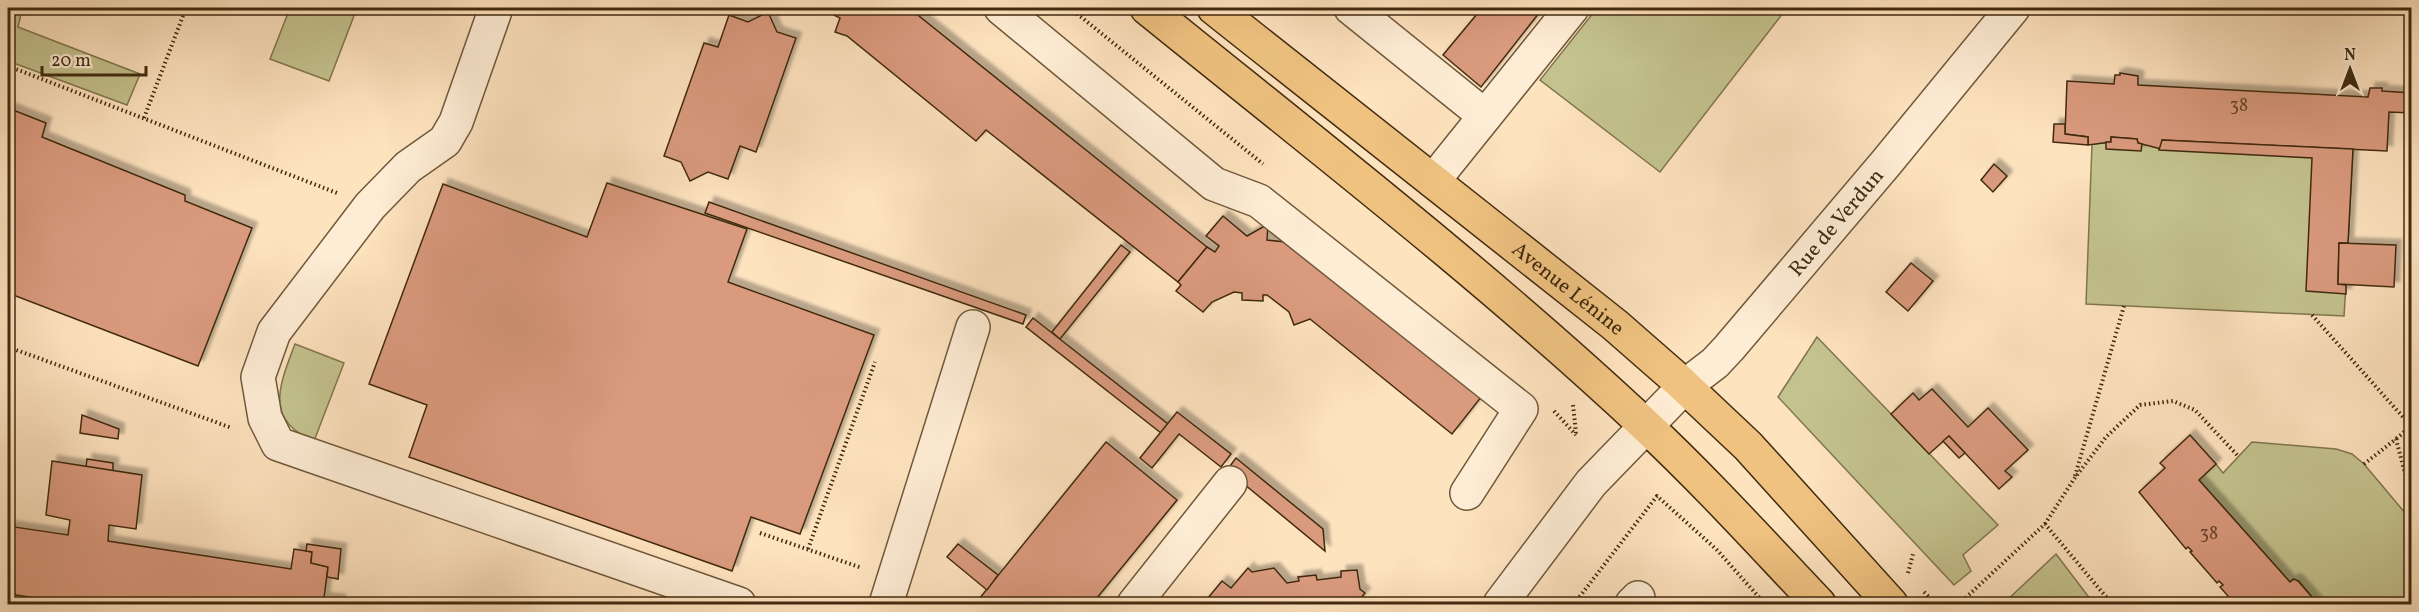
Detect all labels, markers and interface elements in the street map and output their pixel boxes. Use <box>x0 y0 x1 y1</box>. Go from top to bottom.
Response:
scale bar <box>42 39 146 77</box>
north arrow <box>2320 39 2380 99</box>
text: N <box>2344 45 2356 67</box>
text: 20 m <box>51 49 91 74</box>
house number: 38 <box>2230 94 2248 119</box>
street label: Rue de Verdun <box>1783 163 1891 283</box>
street label: Avenue Lénine <box>1505 236 1630 343</box>
house number: 38 <box>2200 522 2218 547</box>

